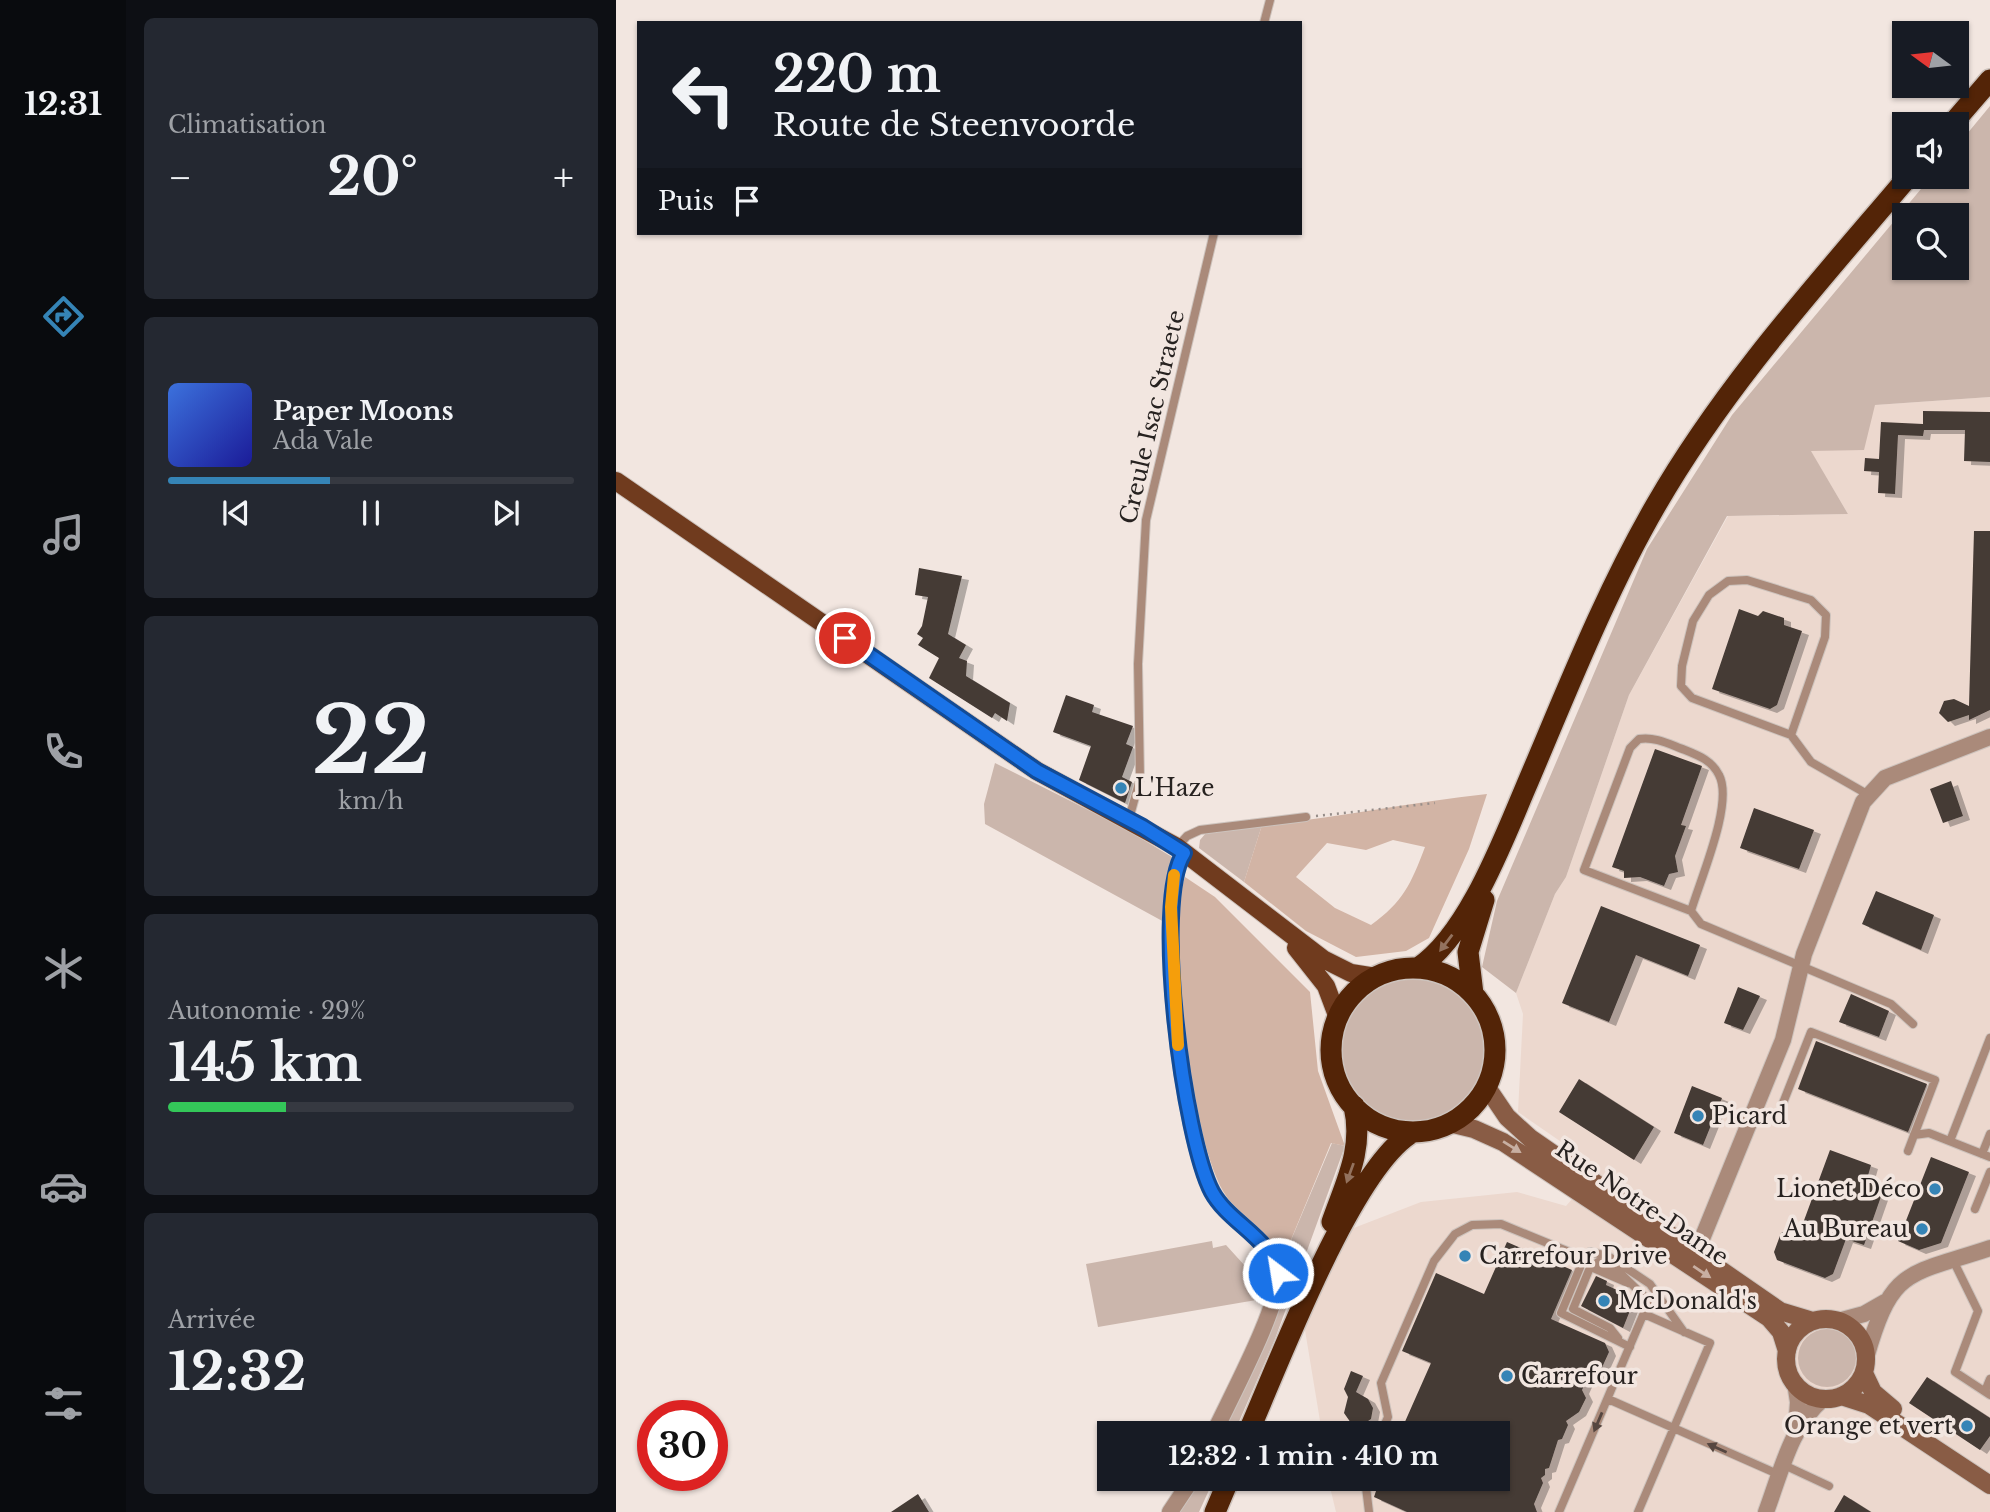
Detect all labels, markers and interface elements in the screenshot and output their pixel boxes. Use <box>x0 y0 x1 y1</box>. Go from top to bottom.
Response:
north arrow <box>1892 21 1969 98</box>
map controls <box>1892 21 1969 280</box>
text: 220 m <box>773 44 941 105</box>
icon: left <box>658 49 749 140</box>
text: 12:31 <box>24 84 102 124</box>
text: Route de Steenvoorde <box>773 105 1135 145</box>
text: Climatisation <box>168 111 326 139</box>
button: sound <box>1892 112 1969 189</box>
text: 20° <box>327 145 418 209</box>
text: − <box>168 154 192 201</box>
text: + <box>553 154 574 201</box>
icon: arrive <box>728 182 766 220</box>
text: Puis <box>658 185 714 217</box>
button: search <box>1892 203 1969 280</box>
icon: directions <box>39 292 88 341</box>
street label: Creule Isac Straete <box>1114 307 1190 527</box>
text: Paper Moons <box>273 395 454 427</box>
text: Ada Vale <box>273 427 373 455</box>
icon: previous <box>217 494 255 532</box>
icon: pause <box>352 494 390 532</box>
icon: next <box>487 494 525 532</box>
icon: music <box>39 510 88 559</box>
pin <box>815 608 875 668</box>
icon: arrive <box>826 619 864 657</box>
text: 22 <box>312 685 430 798</box>
icon: phone <box>39 727 88 776</box>
place label: L'Haze <box>1135 774 1215 802</box>
marker: L'Haze <box>1113 780 1129 796</box>
text: km/h <box>338 787 404 815</box>
one-way arrow <box>1439 934 1453 953</box>
icon: climate <box>39 944 88 993</box>
text: Autonomie · 29% <box>168 997 365 1025</box>
text: 145 km <box>168 1031 362 1095</box>
place label: Picard <box>1712 1102 1787 1130</box>
marker: Picard <box>1690 1108 1706 1124</box>
street label: Rue Notre-Dame <box>1550 1135 1734 1271</box>
one-way arrow <box>1502 1140 1522 1153</box>
icon: car <box>39 1162 88 1211</box>
one-way arrow <box>1345 1162 1356 1183</box>
place label: Lionet Déco <box>1776 1175 1921 1203</box>
marker: Lionet Déco <box>1927 1181 1943 1197</box>
place label: Au Bureau <box>1783 1215 1908 1243</box>
marker: Au Bureau <box>1914 1221 1930 1237</box>
position arrow <box>1241 1236 1315 1310</box>
place label: Carrefour Drive <box>1479 1242 1667 1270</box>
marker: Carrefour Drive <box>1457 1248 1473 1264</box>
one-way arrow <box>1693 1265 1711 1279</box>
place label: McDonald's <box>1618 1287 1757 1315</box>
marker: McDonald's <box>1596 1293 1612 1309</box>
text: Arrivée <box>168 1306 255 1334</box>
text: 12:32 <box>168 1340 306 1404</box>
place label: Carrefour <box>1521 1362 1638 1390</box>
marker: Carrefour <box>1499 1368 1515 1384</box>
icon: filters <box>39 1379 88 1428</box>
speed limit sign: 30 <box>637 1400 728 1491</box>
one-way arrow <box>1592 1412 1603 1433</box>
place label: Orange et vert <box>1784 1412 1953 1440</box>
marker: Orange et vert <box>1959 1418 1975 1434</box>
text: 12:32 · 1 min · 410 m <box>1168 1440 1439 1472</box>
one-way arrow <box>1707 1442 1728 1453</box>

